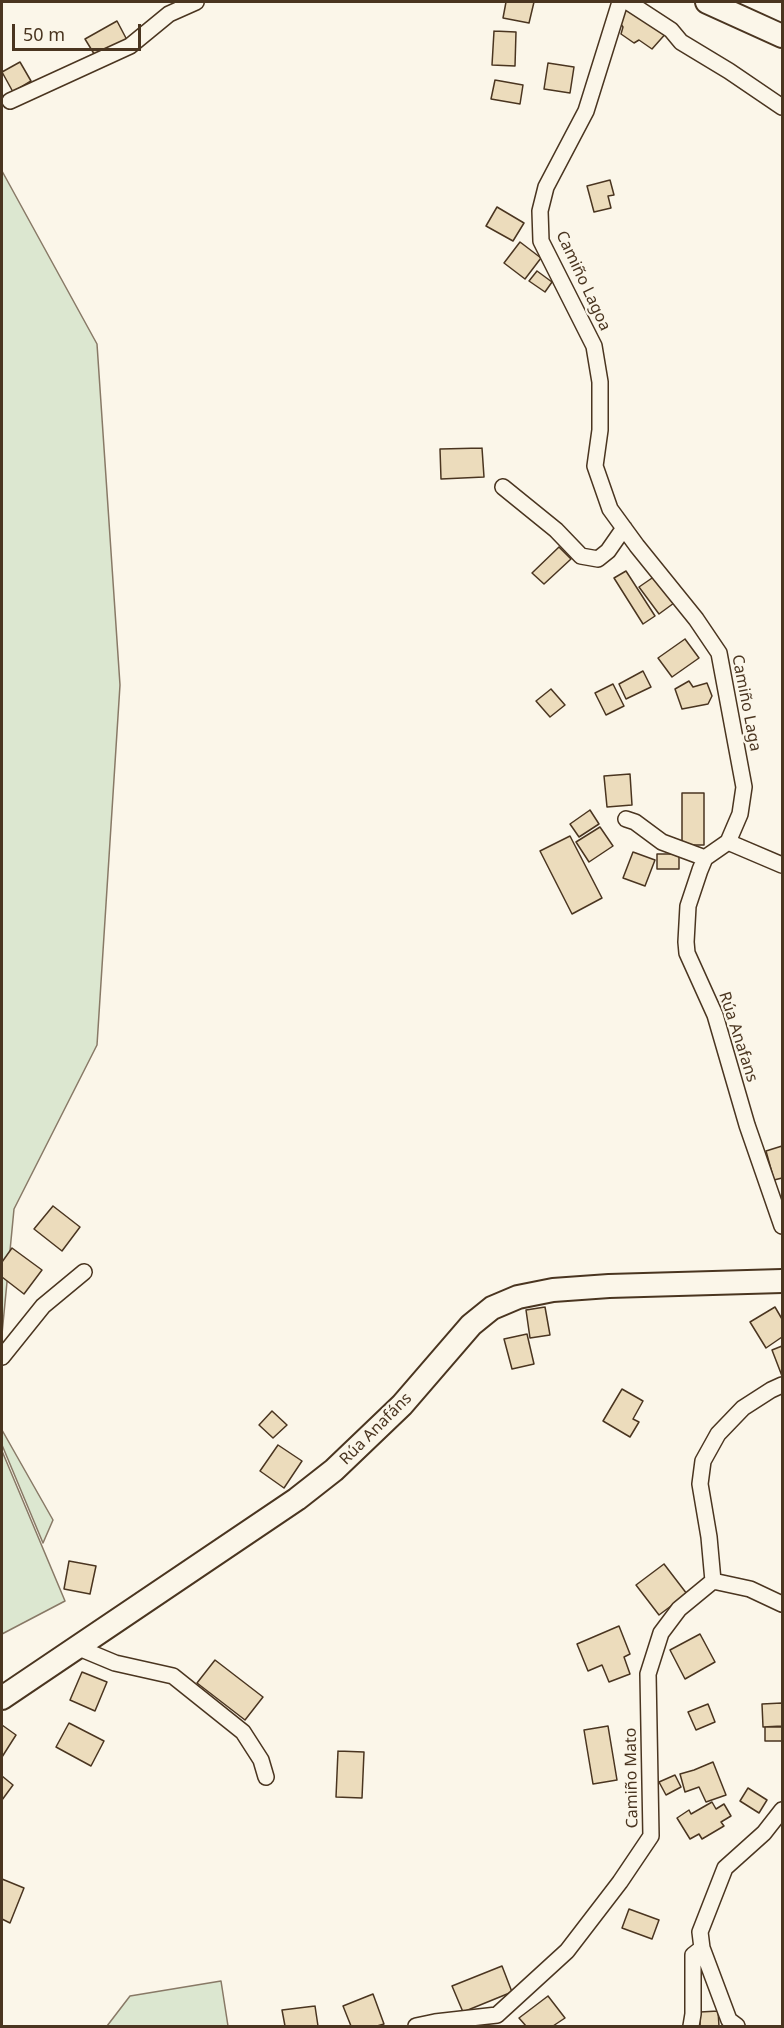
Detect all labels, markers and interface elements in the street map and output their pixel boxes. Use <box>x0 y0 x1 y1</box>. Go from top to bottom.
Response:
scale bar <box>15 12 144 50</box>
text: 50 m <box>23 22 65 46</box>
street label: Camiño Lagoa <box>552 228 614 334</box>
street label: Camiño Laga <box>727 653 765 753</box>
street label: Rúa Anafans <box>714 989 762 1085</box>
street label: Rúa Anafáns <box>336 1389 416 1469</box>
street label: Camiño Mato <box>622 1727 642 1829</box>

